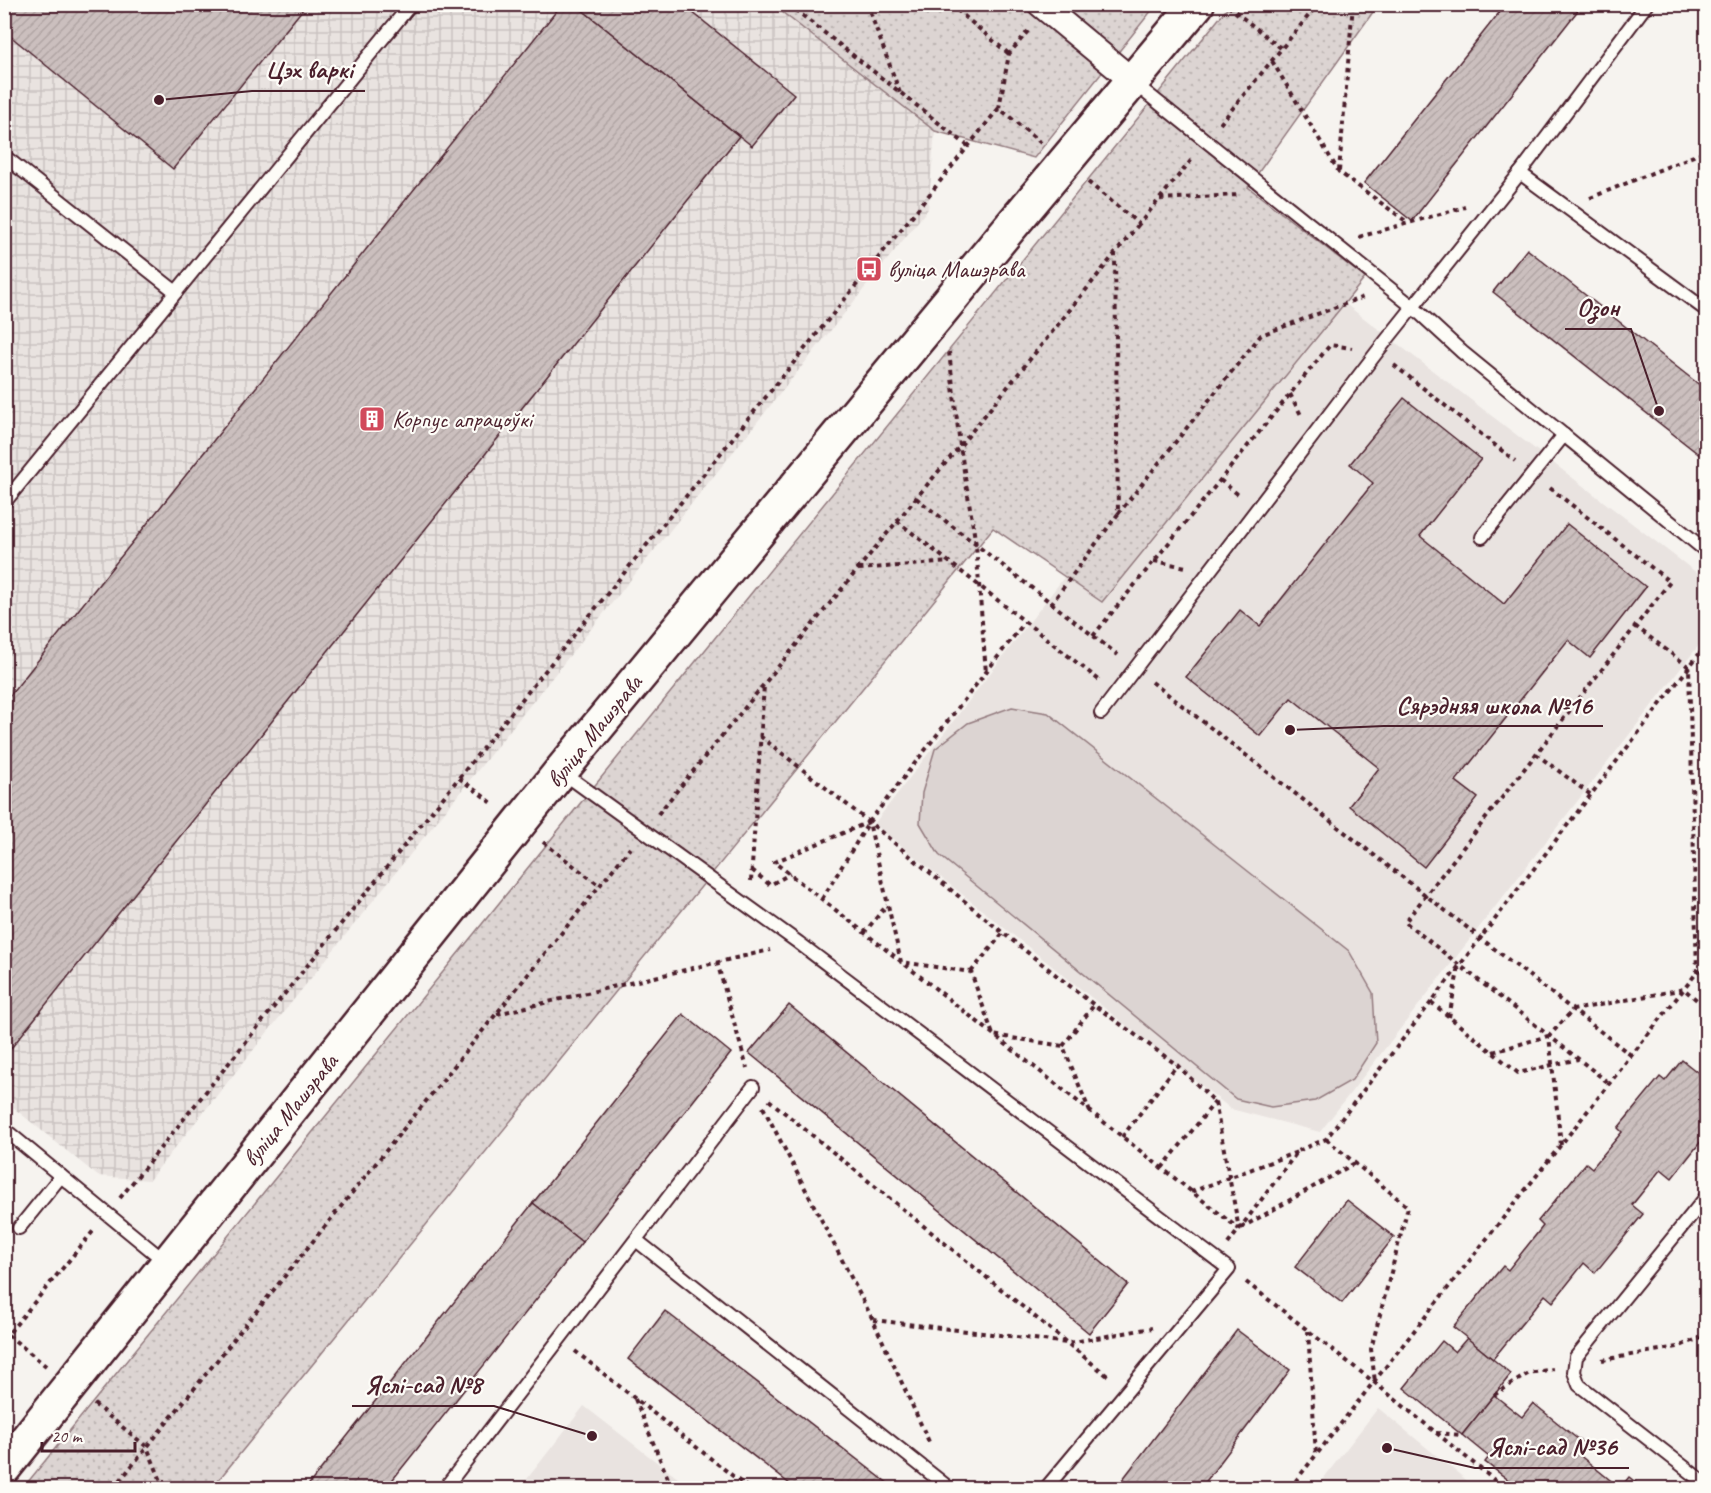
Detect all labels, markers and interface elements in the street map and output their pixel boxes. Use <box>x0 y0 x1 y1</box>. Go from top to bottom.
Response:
callout: Цэх варкі <box>252 47 365 91</box>
text: Цэх варкі <box>265 53 357 86</box>
bus stop icon: вуліца Машэрава <box>854 254 884 284</box>
place label: вуліца Машэрава <box>888 254 1026 284</box>
callout: Озон <box>1565 285 1631 329</box>
text: Озон <box>1577 291 1621 324</box>
building icon: Корпус апрацоўкі <box>357 404 387 434</box>
place label: Корпус апрацоўкі <box>392 404 535 434</box>
street label: вуліца Машэрава <box>539 668 649 793</box>
callout: Сярэдняя школа №16 <box>1384 682 1603 726</box>
text: Сярэдняя школа №16 <box>1396 689 1593 722</box>
street label: вуліца Машэрава <box>235 1047 345 1172</box>
callout: Яслі-сад №8 <box>352 1362 494 1406</box>
text: Яслі-сад №8 <box>364 1368 485 1401</box>
scale bar <box>42 1415 135 1453</box>
callout: Яслі-сад №36 <box>1475 1424 1629 1468</box>
text: 20 m <box>51 1425 84 1447</box>
text: Яслі-сад №36 <box>1487 1430 1619 1463</box>

